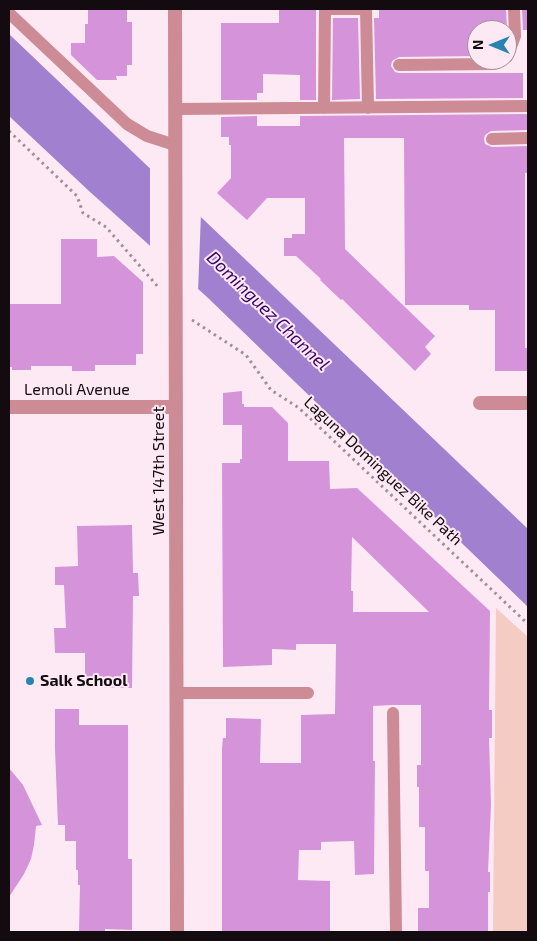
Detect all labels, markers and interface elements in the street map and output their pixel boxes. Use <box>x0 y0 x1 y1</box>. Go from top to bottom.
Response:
north arrow <box>467 20 517 70</box>
text: N <box>469 40 486 50</box>
water label: Dominguez Channel <box>202 247 334 375</box>
street label: Lemoli Avenue <box>24 380 130 400</box>
street label: Laguna Dominguez Bike Path <box>300 393 466 549</box>
street label: West 147th Street <box>149 406 169 536</box>
place label: Salk School <box>40 671 127 691</box>
marker: Salk School <box>24 675 36 687</box>

